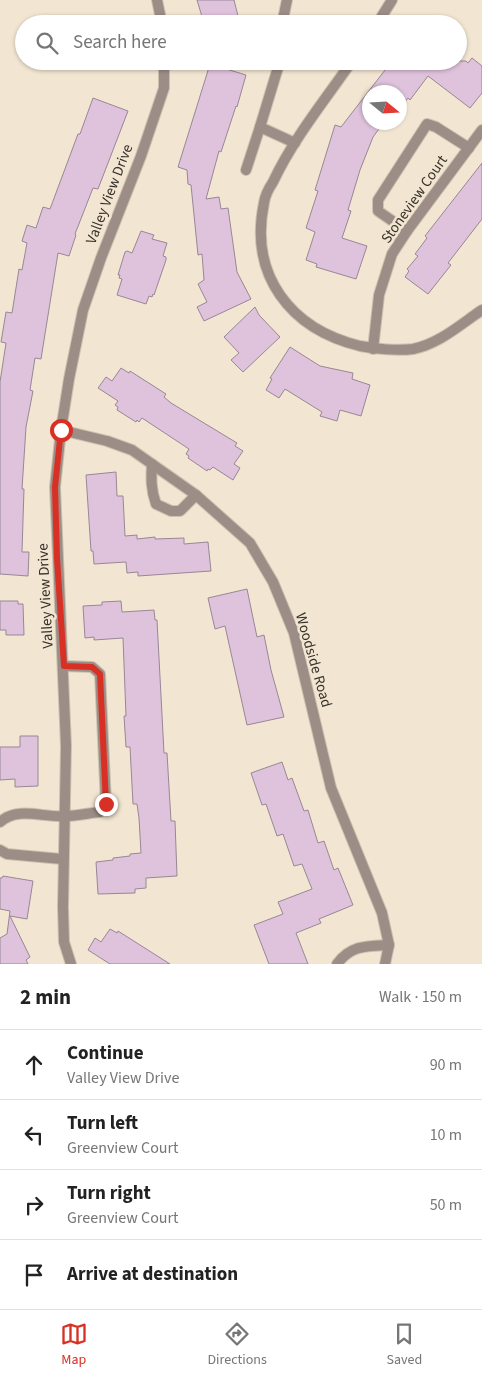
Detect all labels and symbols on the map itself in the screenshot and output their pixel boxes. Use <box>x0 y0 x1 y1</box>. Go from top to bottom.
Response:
north arrow <box>362 85 407 130</box>
street label: Valley View Drive <box>81 141 138 247</box>
street label: Stoneview Court <box>376 151 453 248</box>
route start <box>50 419 73 442</box>
street label: Valley View Drive <box>32 543 59 649</box>
street label: Woodside Road <box>290 610 337 710</box>
route end <box>95 793 118 816</box>

